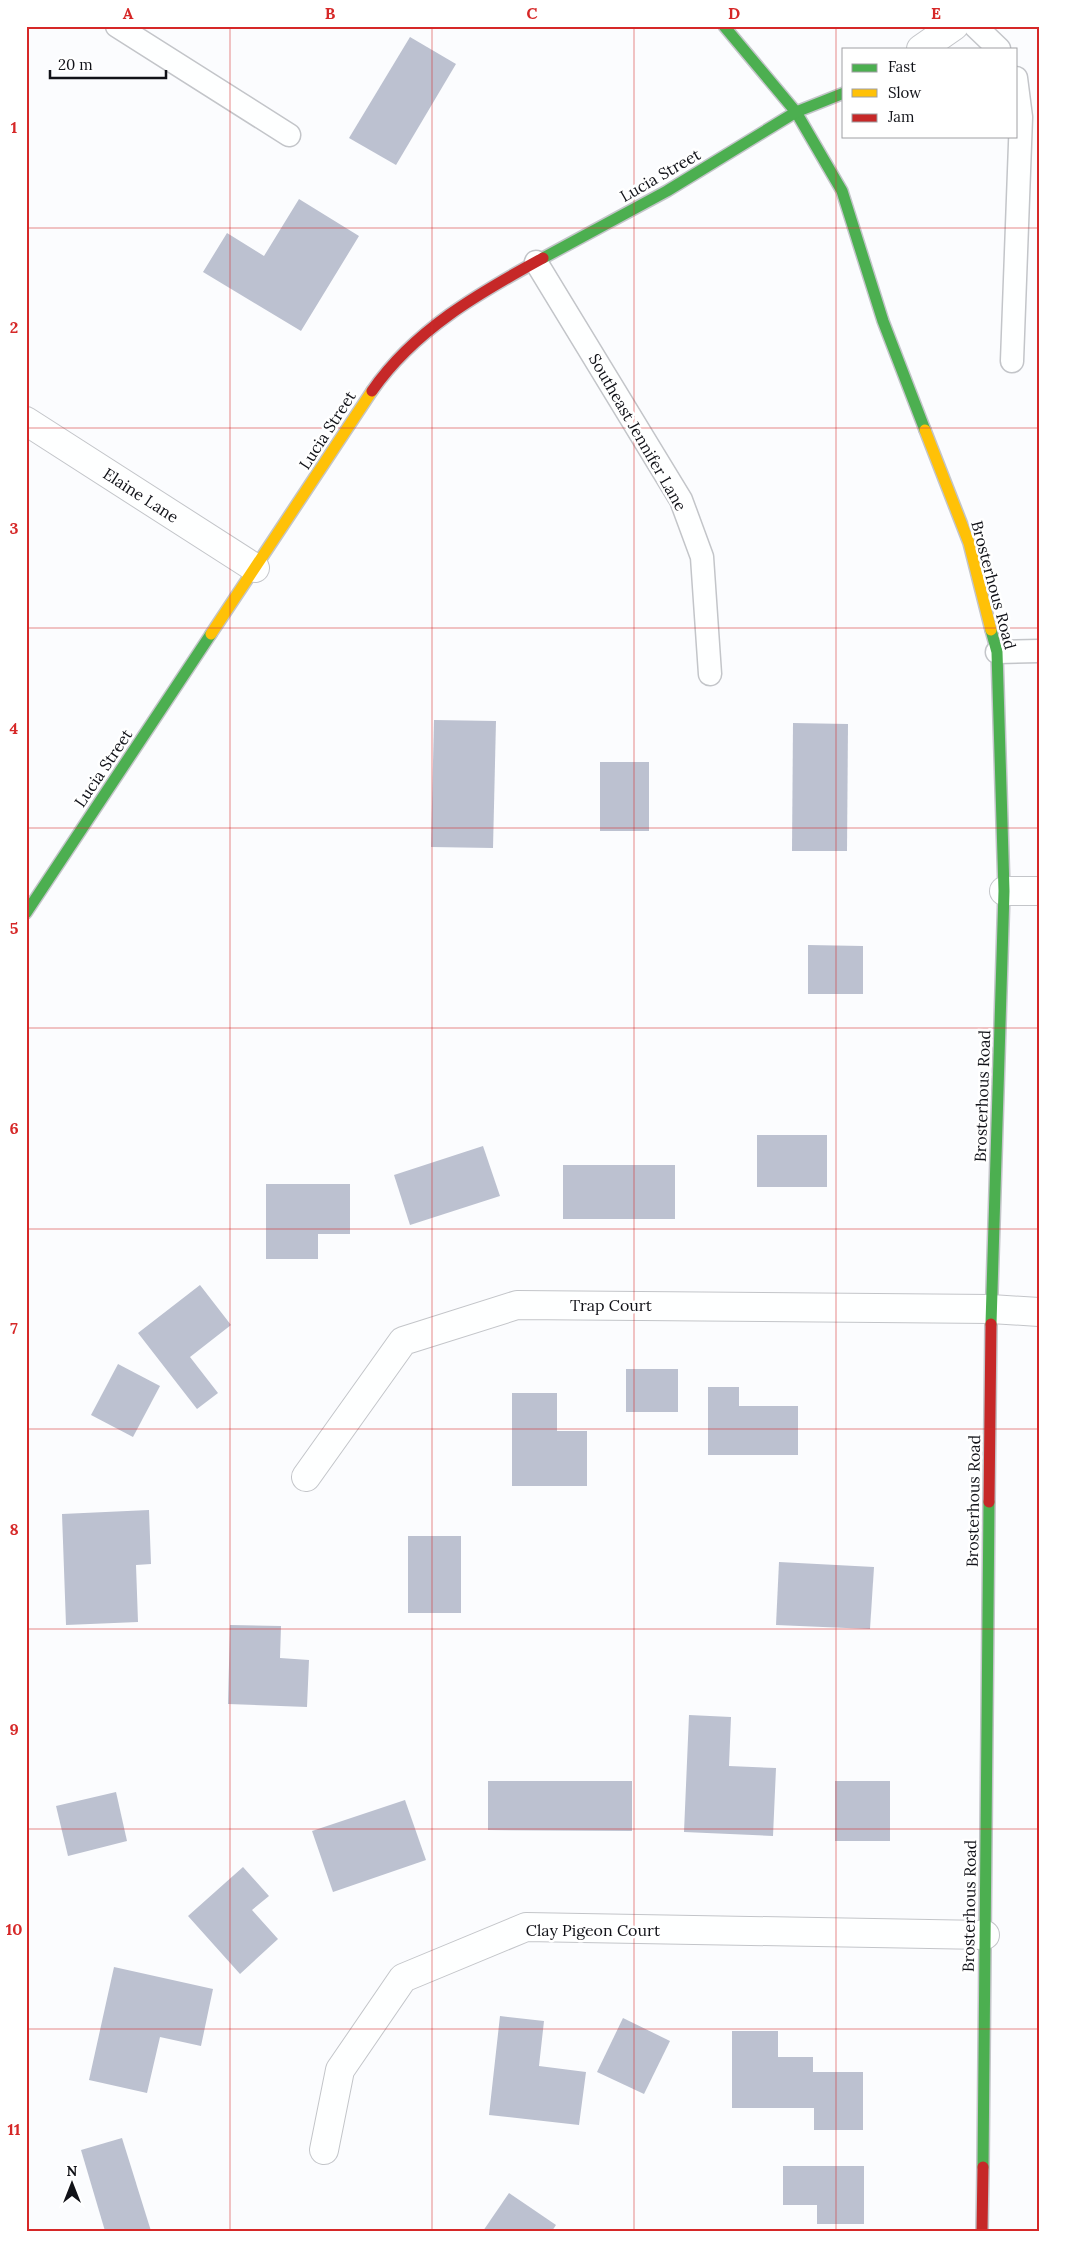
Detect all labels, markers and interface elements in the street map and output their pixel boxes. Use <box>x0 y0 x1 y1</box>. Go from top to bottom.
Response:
text: A <box>123 3 134 23</box>
text: B <box>325 3 336 23</box>
text: C <box>526 3 538 23</box>
text: D <box>728 3 740 23</box>
text: E <box>931 3 941 23</box>
scale bar <box>50 48 166 80</box>
legend <box>842 48 1018 138</box>
text: 20 m <box>58 55 93 74</box>
text: Fast <box>888 57 916 76</box>
text: Slow <box>888 83 921 102</box>
text: Jam <box>887 107 915 126</box>
text: 1 <box>11 117 17 137</box>
street label: Lucia Street <box>616 144 705 206</box>
text: 2 <box>10 317 18 337</box>
street label: Southeast Jennifer Lane <box>585 350 691 514</box>
street label: Lucia Street <box>294 386 360 473</box>
street label: Elaine Lane <box>100 463 183 527</box>
text: 3 <box>10 518 19 538</box>
street label: Brosterhous Road <box>967 518 1021 652</box>
text: 4 <box>10 718 19 738</box>
street label: Lucia Street <box>70 725 137 811</box>
text: 5 <box>10 918 19 938</box>
street label: Brosterhous Road <box>970 1029 994 1162</box>
text: 6 <box>9 1118 19 1138</box>
street label: Trap Court <box>570 1295 653 1315</box>
text: 7 <box>10 1318 18 1338</box>
street label: Brosterhous Road <box>962 1434 984 1567</box>
text: 8 <box>9 1519 19 1539</box>
text: 9 <box>9 1719 19 1739</box>
street label: Brosterhous Road <box>958 1839 980 1972</box>
text: 10 <box>6 1919 22 1939</box>
street label: Clay Pigeon Court <box>526 1920 661 1940</box>
text: 11 <box>8 2119 21 2139</box>
north arrow <box>48 2160 98 2210</box>
text: N <box>67 2162 78 2180</box>

